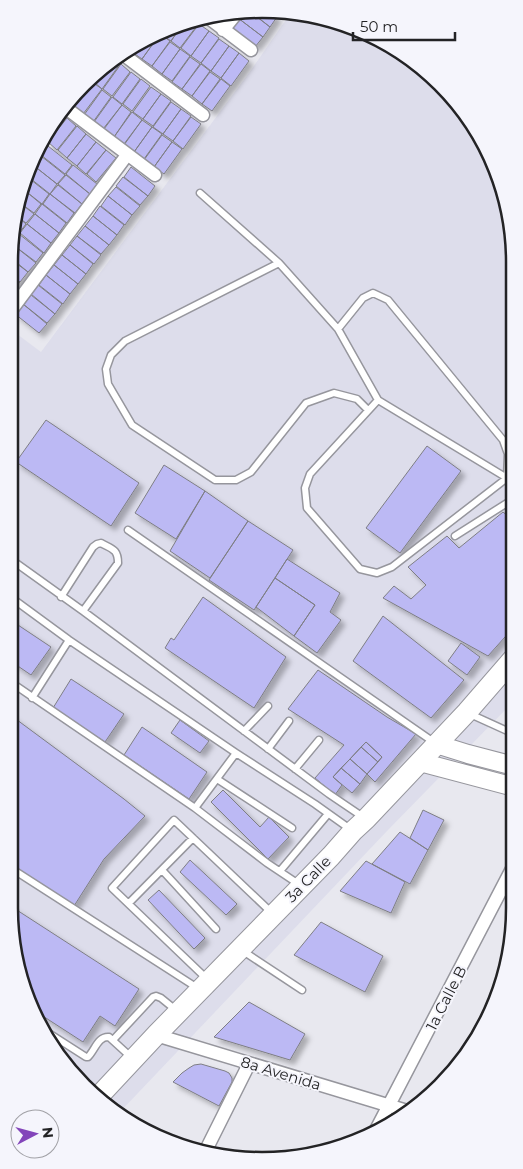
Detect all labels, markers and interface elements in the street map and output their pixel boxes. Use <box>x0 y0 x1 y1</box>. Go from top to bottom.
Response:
scale bar <box>353 10 456 42</box>
text: 50 m <box>360 17 398 36</box>
street label: 3a Calle <box>281 852 335 906</box>
street label: 1a Calle B <box>422 963 470 1033</box>
street label: 8a Avenida <box>239 1052 323 1094</box>
north arrow <box>10 1109 60 1159</box>
text: N <box>38 1126 57 1139</box>

